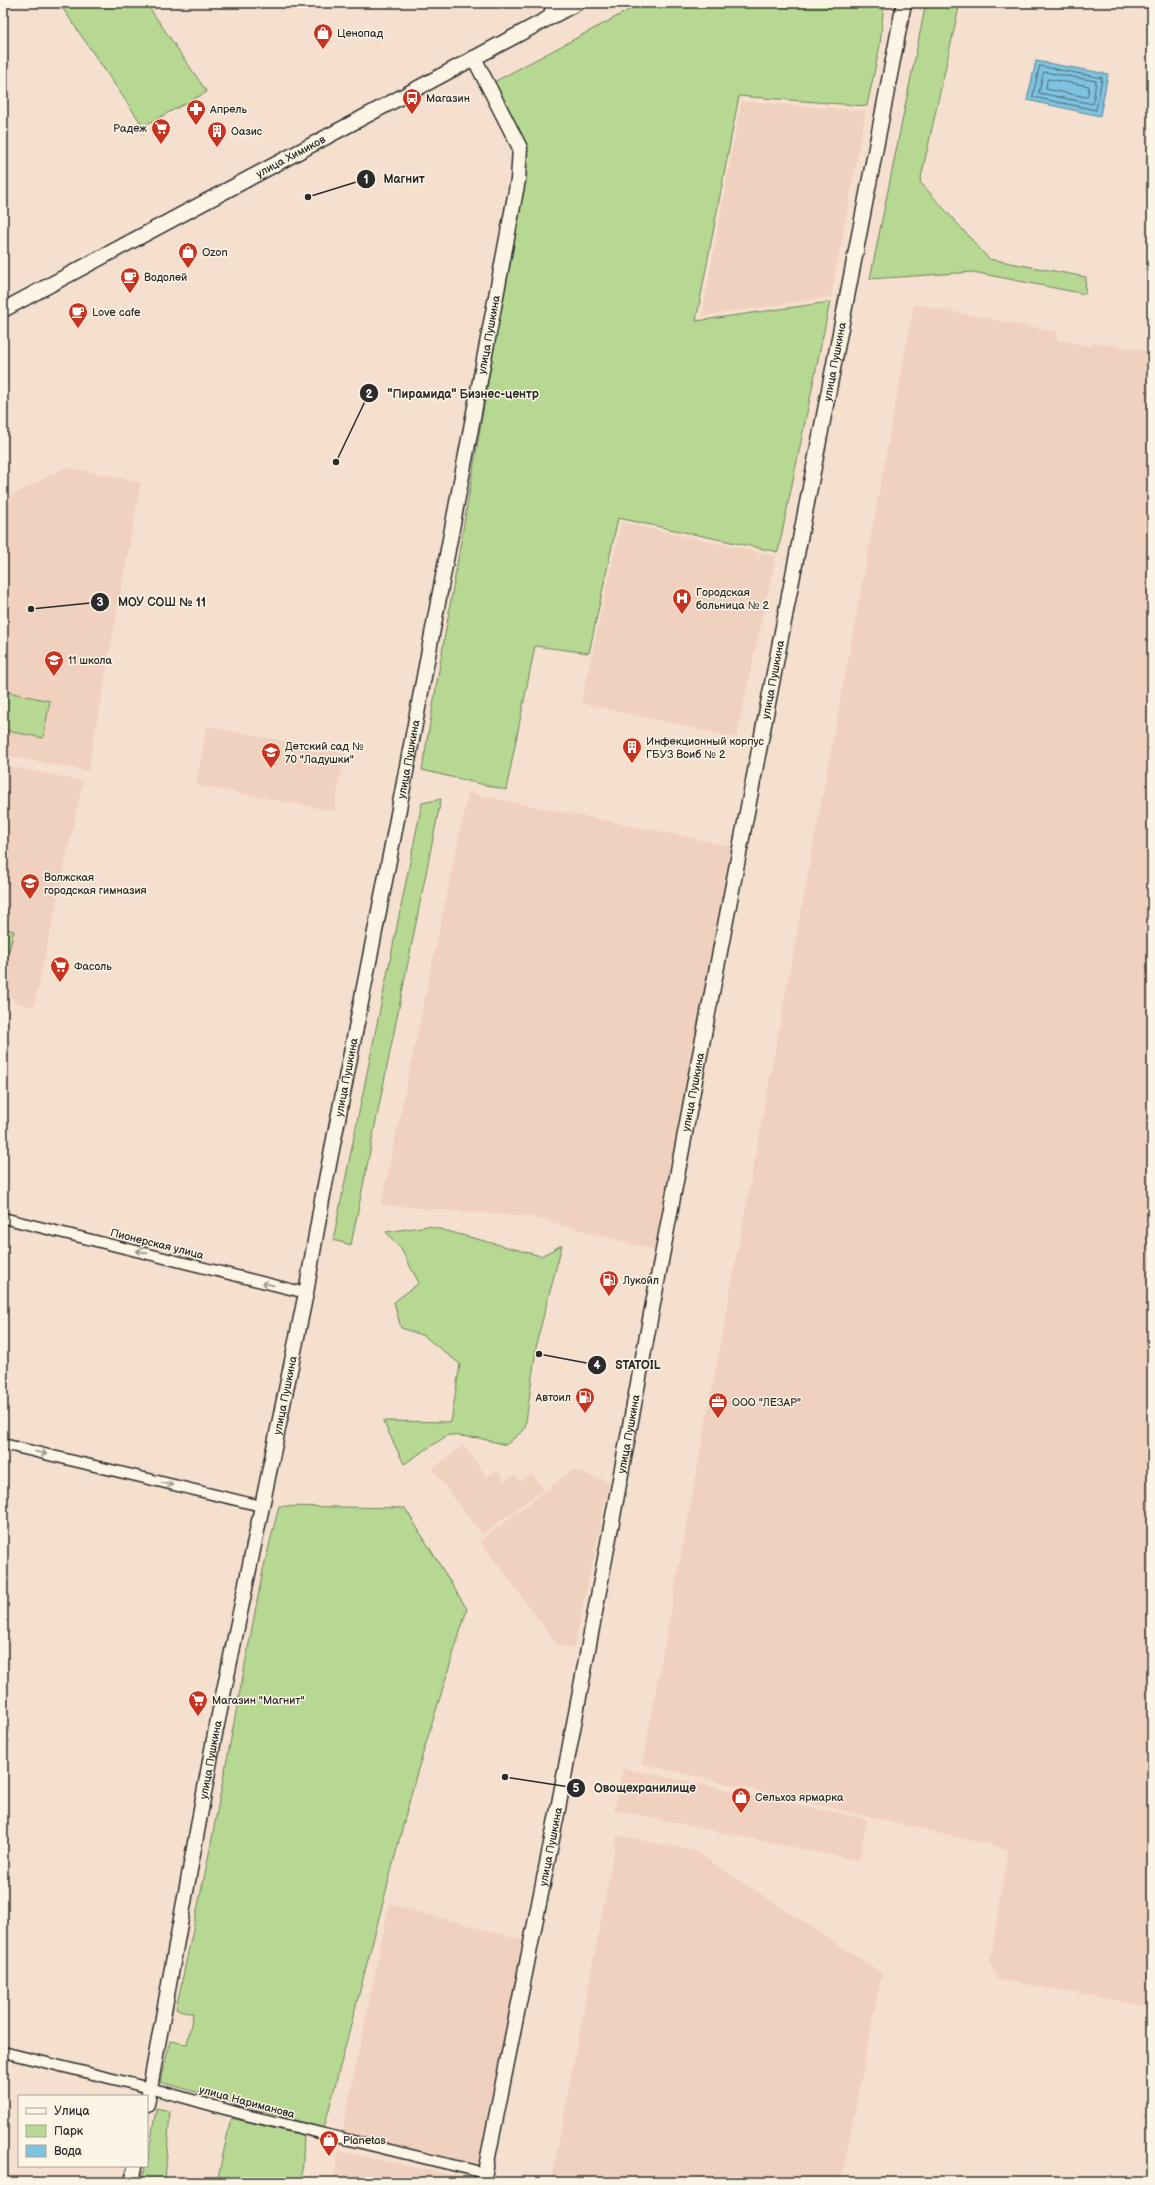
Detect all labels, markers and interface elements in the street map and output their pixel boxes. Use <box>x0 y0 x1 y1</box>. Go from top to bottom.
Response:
shop icon: Ценопад <box>312 22 334 50</box>
place label: Ценопад <box>337 27 383 40</box>
bus stop icon: Магазин <box>401 87 423 115</box>
place label: Магазин <box>426 92 470 105</box>
pharmacy icon: Апрель <box>185 98 207 126</box>
place label: Апрель <box>209 103 248 116</box>
supermarket icon: Радеж <box>150 117 172 145</box>
building icon: Оазис <box>206 120 228 148</box>
place label: Радеж <box>113 122 147 135</box>
place label: Оазис <box>231 125 263 138</box>
street label: улица Химиков <box>254 132 328 180</box>
callout: Магнит <box>356 167 433 191</box>
text: 1 <box>363 172 369 187</box>
text: Магнит <box>383 172 425 187</box>
shop icon: Ozon <box>177 241 199 269</box>
place label: Ozon <box>202 246 228 259</box>
cafe icon: Водолей <box>119 266 141 294</box>
place label: Водолей <box>144 271 187 284</box>
street label: улица Пушкина <box>475 294 503 375</box>
cafe icon: Love cafe <box>67 301 89 329</box>
place label: Love cafe <box>92 306 141 319</box>
street label: улица Пушкина <box>820 321 849 402</box>
callout: "Пирамида" Бизнес-центр <box>359 381 547 405</box>
text: 2 <box>365 387 373 402</box>
text: "Пирамида" Бизнес-центр <box>387 387 539 402</box>
place label: Городская больница № 2 <box>696 586 769 612</box>
hospital icon: Городская больница № 2 <box>671 587 693 615</box>
callout: МОУ СОШ № 11 <box>90 590 213 614</box>
text: 3 <box>96 595 104 610</box>
text: МОУ СОШ № 11 <box>118 595 206 610</box>
street label: улица Пушкина <box>759 639 787 720</box>
school or university icon: 11 школа <box>43 649 65 677</box>
place label: 11 школа <box>68 654 113 667</box>
street label: улица Пушкина <box>395 718 422 800</box>
place label: Инфекционный корпус ГБУЗ Воиб № 2 <box>646 735 765 761</box>
building icon: Инфекционный корпус ГБУЗ Воиб № 2 <box>621 736 643 764</box>
place label: Детский сад № 70 "Ладушки" <box>285 740 364 766</box>
school or university icon: Детский сад № 70 "Ладушки" <box>260 741 282 769</box>
place label: Волжская городская гимназия <box>44 871 147 897</box>
school or university icon: Волжская городская гимназия <box>19 872 41 900</box>
supermarket icon: Фасоль <box>49 955 71 983</box>
place label: Фасоль <box>74 960 112 973</box>
street label: улица Пушкина <box>332 1036 360 1118</box>
street label: улица Пушкина <box>679 1051 707 1133</box>
street label: Пионерская улица <box>109 1226 206 1262</box>
one-way arrow <box>136 1248 149 1256</box>
fuel station icon: Лукойл <box>598 1269 620 1297</box>
place label: Лукойл <box>622 1274 659 1287</box>
one-way arrow <box>262 1279 275 1287</box>
callout: STATOIL <box>587 1353 669 1377</box>
street label: улица Пушкина <box>270 1354 299 1436</box>
text: 4 <box>593 1358 601 1373</box>
text: STATOIL <box>615 1358 661 1373</box>
fuel station icon: Автоил <box>574 1386 596 1414</box>
place label: Автоил <box>535 1391 571 1404</box>
office icon: ООО "ЛЕЗАР" <box>707 1391 729 1419</box>
street label: улица Пушкина <box>615 1393 642 1475</box>
place label: ООО "ЛЕЗАР" <box>732 1396 801 1409</box>
one-way arrow <box>34 1450 47 1458</box>
one-way arrow <box>160 1480 173 1488</box>
supermarket icon: Магазин "Магнит" <box>187 1689 209 1717</box>
place label: Магазин "Магнит" <box>212 1694 305 1707</box>
street label: улица Пушкина <box>197 1719 224 1800</box>
callout: Овощехранилище <box>566 1776 704 1800</box>
text: 5 <box>573 1781 580 1796</box>
text: Овощехранилище <box>594 1781 696 1796</box>
shop icon: Сельхоз ярмарка <box>730 1786 752 1814</box>
place label: Сельхоз ярмарка <box>755 1791 844 1804</box>
street label: улица Пушкина <box>536 1806 565 1887</box>
street label: улица Нариманова <box>198 2083 297 2121</box>
legend <box>18 2095 148 2167</box>
text: Улица <box>54 2104 90 2119</box>
text: Парк <box>54 2124 84 2139</box>
shop icon: Planetas <box>318 2129 340 2157</box>
place label: Planetas <box>343 2134 387 2147</box>
text: Вода <box>54 2144 82 2159</box>

